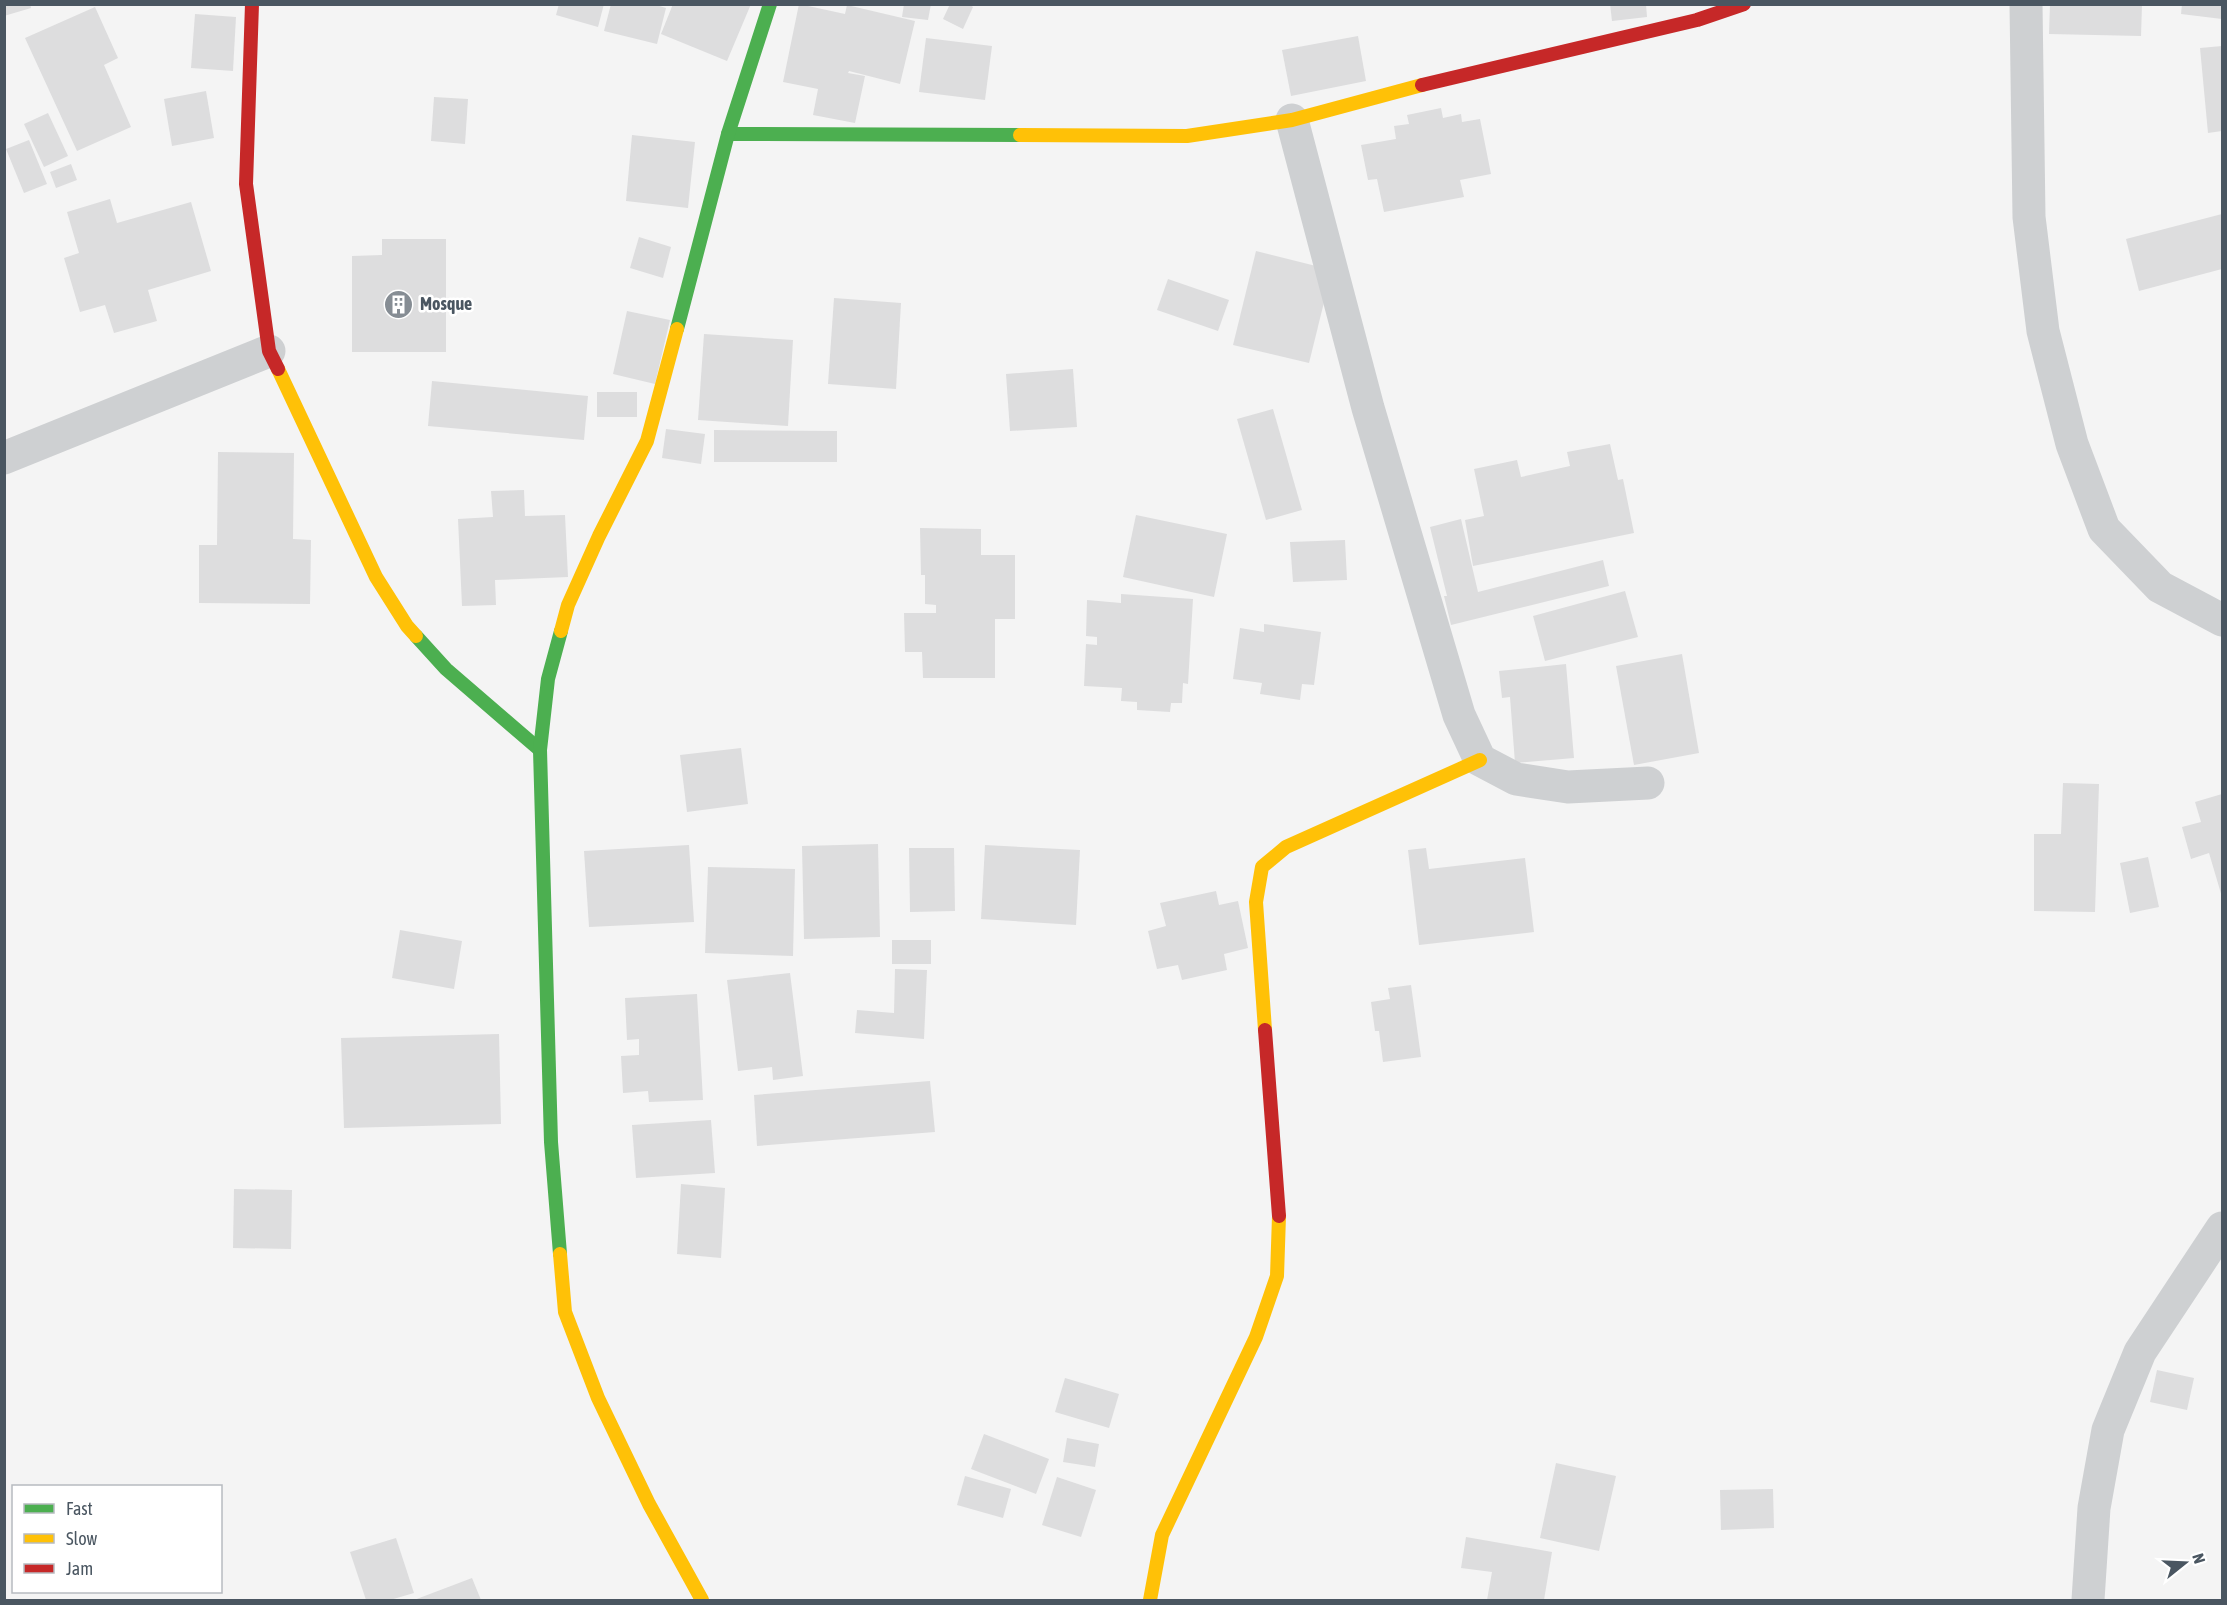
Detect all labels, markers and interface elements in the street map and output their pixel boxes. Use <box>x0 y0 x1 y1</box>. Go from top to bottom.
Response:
building icon: Mosque <box>383 288 415 320</box>
place label: Mosque <box>420 293 472 314</box>
legend <box>12 1485 222 1593</box>
text: Fast <box>66 1498 93 1519</box>
text: Slow <box>66 1528 97 1549</box>
north arrow <box>2155 1533 2215 1593</box>
text: N <box>2189 1551 2209 1566</box>
text: Jam <box>66 1558 93 1579</box>

